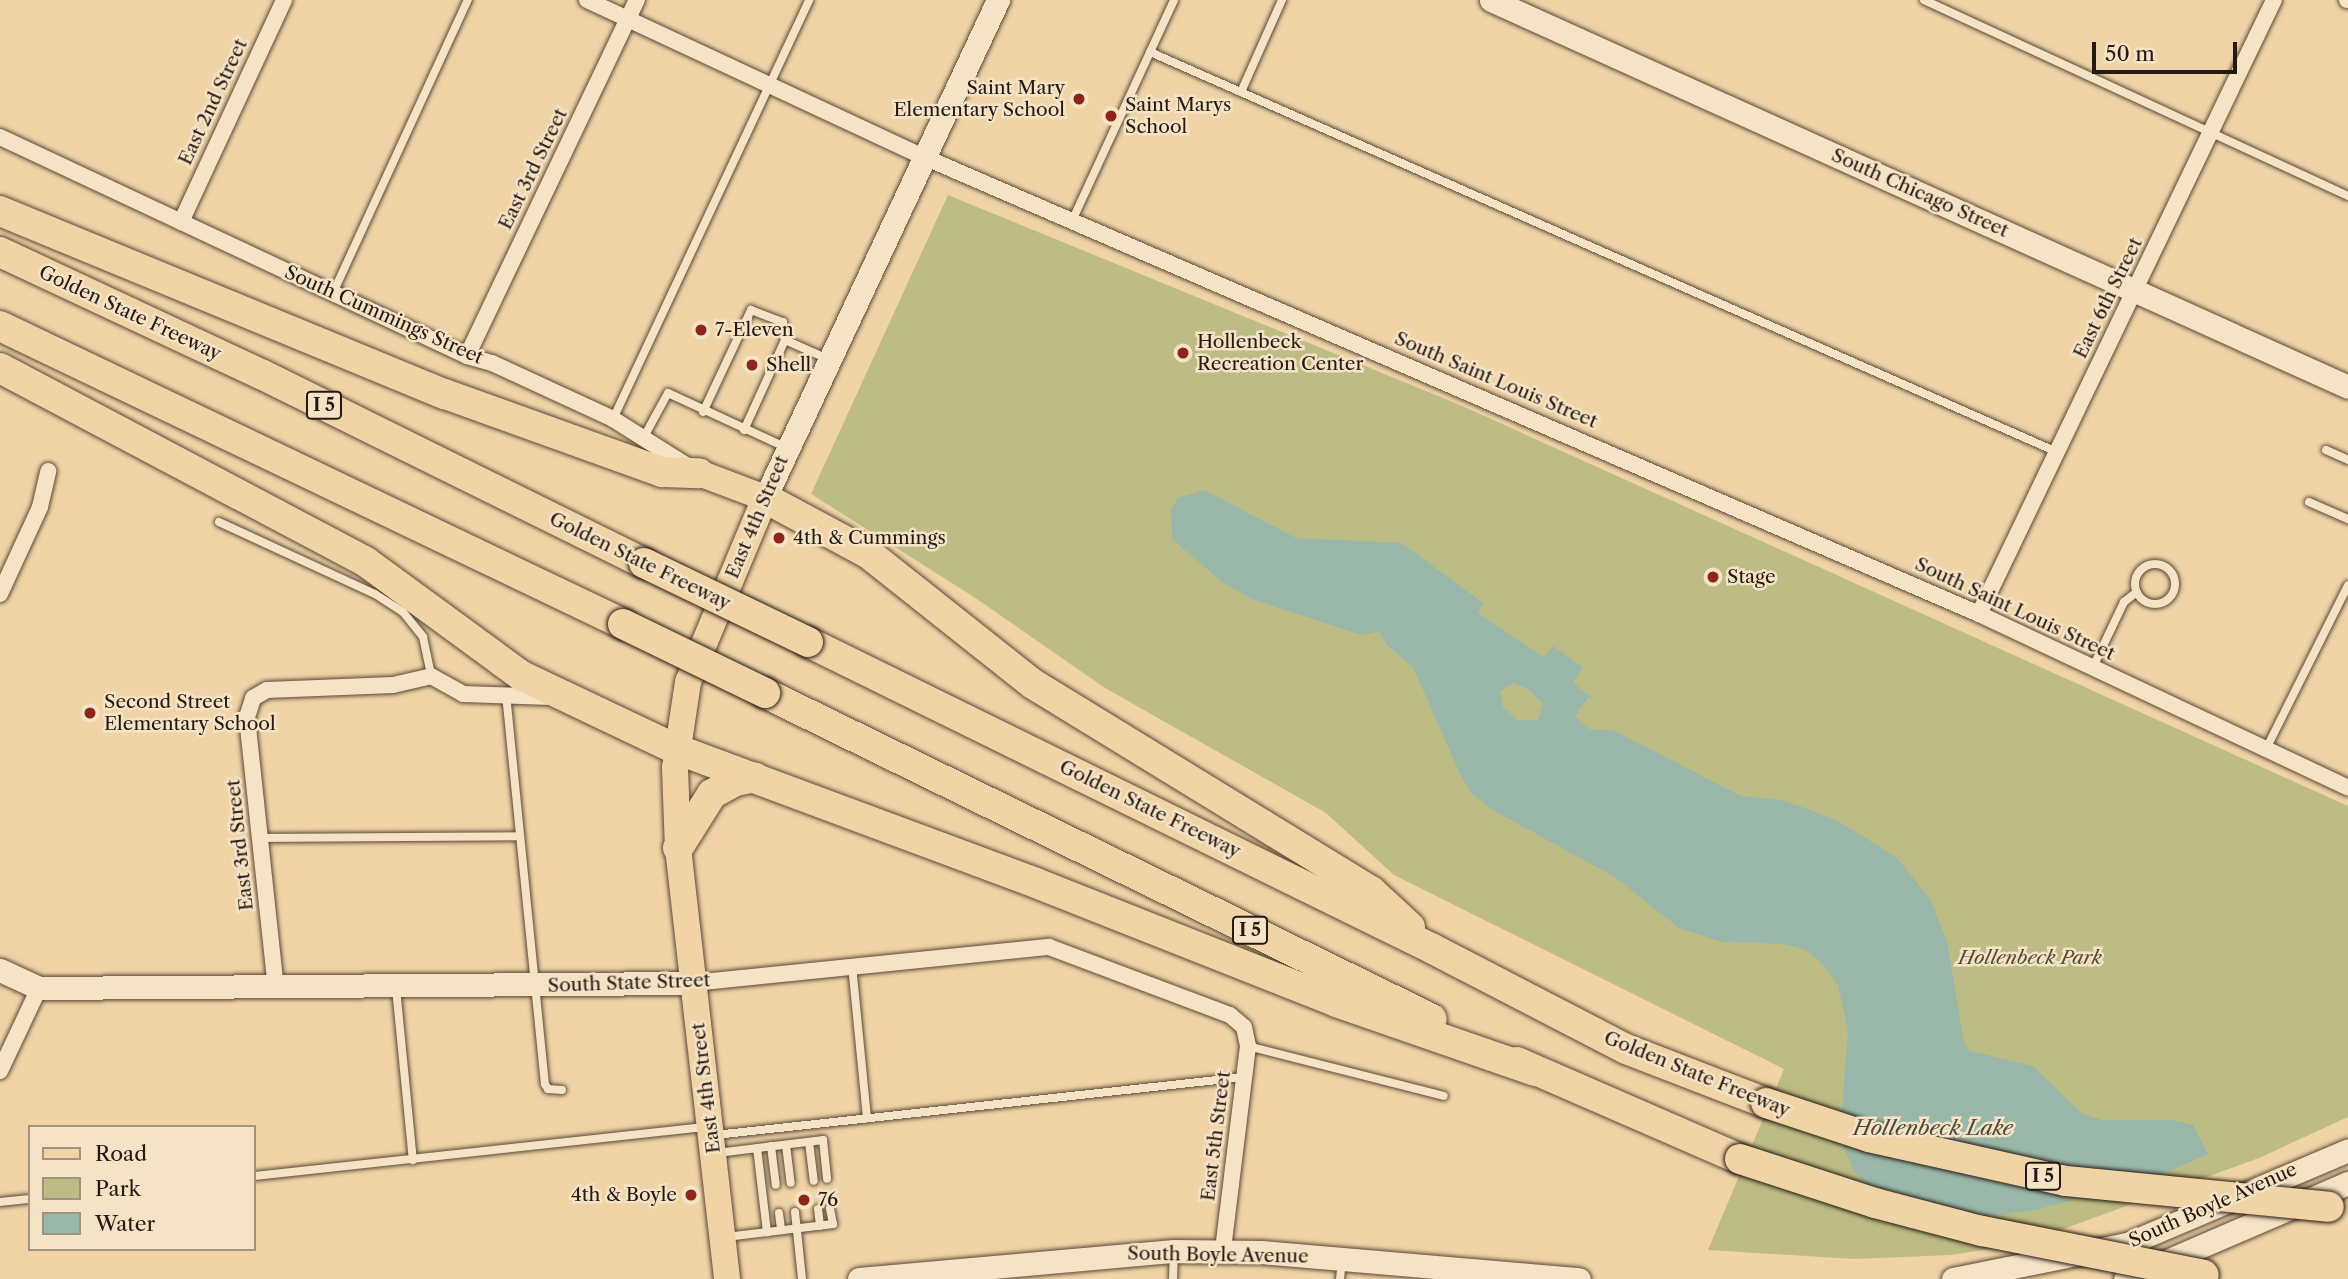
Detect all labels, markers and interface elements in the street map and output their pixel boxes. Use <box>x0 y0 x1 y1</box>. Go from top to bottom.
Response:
scale bar <box>2096 28 2241 72</box>
street label: East 2nd Street <box>174 35 252 169</box>
text: 50 m <box>2105 41 2155 66</box>
place label: Saint Mary Elementary School <box>893 77 1065 121</box>
marker: Saint Mary Elementary School <box>1071 91 1087 107</box>
place label: Saint Marys School <box>1125 94 1231 138</box>
street label: East 3rd Street <box>494 105 572 233</box>
marker: Saint Marys School <box>1103 108 1119 124</box>
street label: South Chicago Street <box>1828 144 2012 242</box>
street label: East 6th Street <box>2069 234 2147 362</box>
street label: Golden State Freeway <box>35 261 225 365</box>
street label: South Cummings Street <box>281 261 487 369</box>
place label: 7-Eleven <box>715 319 794 341</box>
marker: 7-Eleven <box>693 322 709 338</box>
street label: South Saint Louis Street <box>1391 327 1601 433</box>
place label: Hollenbeck Recreation Center <box>1197 331 1363 375</box>
marker: Hollenbeck Recreation Center <box>1175 345 1191 361</box>
place label: Shell <box>766 354 811 376</box>
marker: Shell <box>744 357 760 373</box>
road number: I 5 <box>305 390 343 419</box>
street label: East 4th Street <box>721 452 793 582</box>
street label: Golden State Freeway <box>546 507 734 615</box>
place label: 4th & Cummings <box>793 527 946 549</box>
marker: 4th & Cummings <box>771 530 787 546</box>
street label: South Saint Louis Street <box>1911 553 2119 665</box>
place label: Stage <box>1727 566 1776 588</box>
marker: Stage <box>1705 569 1721 585</box>
place label: Second Street Elementary School <box>104 691 276 735</box>
marker: Second Street Elementary School <box>82 705 98 721</box>
street label: Golden State Freeway <box>1056 755 1244 863</box>
street label: East 3rd Street <box>222 778 258 912</box>
road number: I 5 <box>1231 916 1269 945</box>
park label: Hollenbeck Park <box>1958 947 2102 969</box>
street label: South State Street <box>547 969 711 997</box>
street label: East 4th Street <box>687 1021 725 1155</box>
street label: Golden State Freeway <box>1601 1026 1793 1122</box>
street label: East 5th Street <box>1197 1070 1235 1202</box>
water label: Hollenbeck Lake <box>1853 1115 2013 1141</box>
legend <box>28 1125 256 1251</box>
text: Road <box>95 1141 147 1166</box>
street label: South Boyle Avenue <box>2125 1158 2301 1252</box>
road number: I 5 <box>2024 1162 2062 1190</box>
text: Park <box>95 1176 141 1201</box>
place label: 4th & Boyle <box>571 1184 677 1206</box>
marker: 4th & Boyle <box>683 1187 699 1203</box>
place label: 76 <box>818 1189 838 1211</box>
marker: 76 <box>796 1192 812 1208</box>
text: Water <box>95 1211 155 1236</box>
street label: South Boyle Avenue <box>1127 1242 1309 1268</box>

